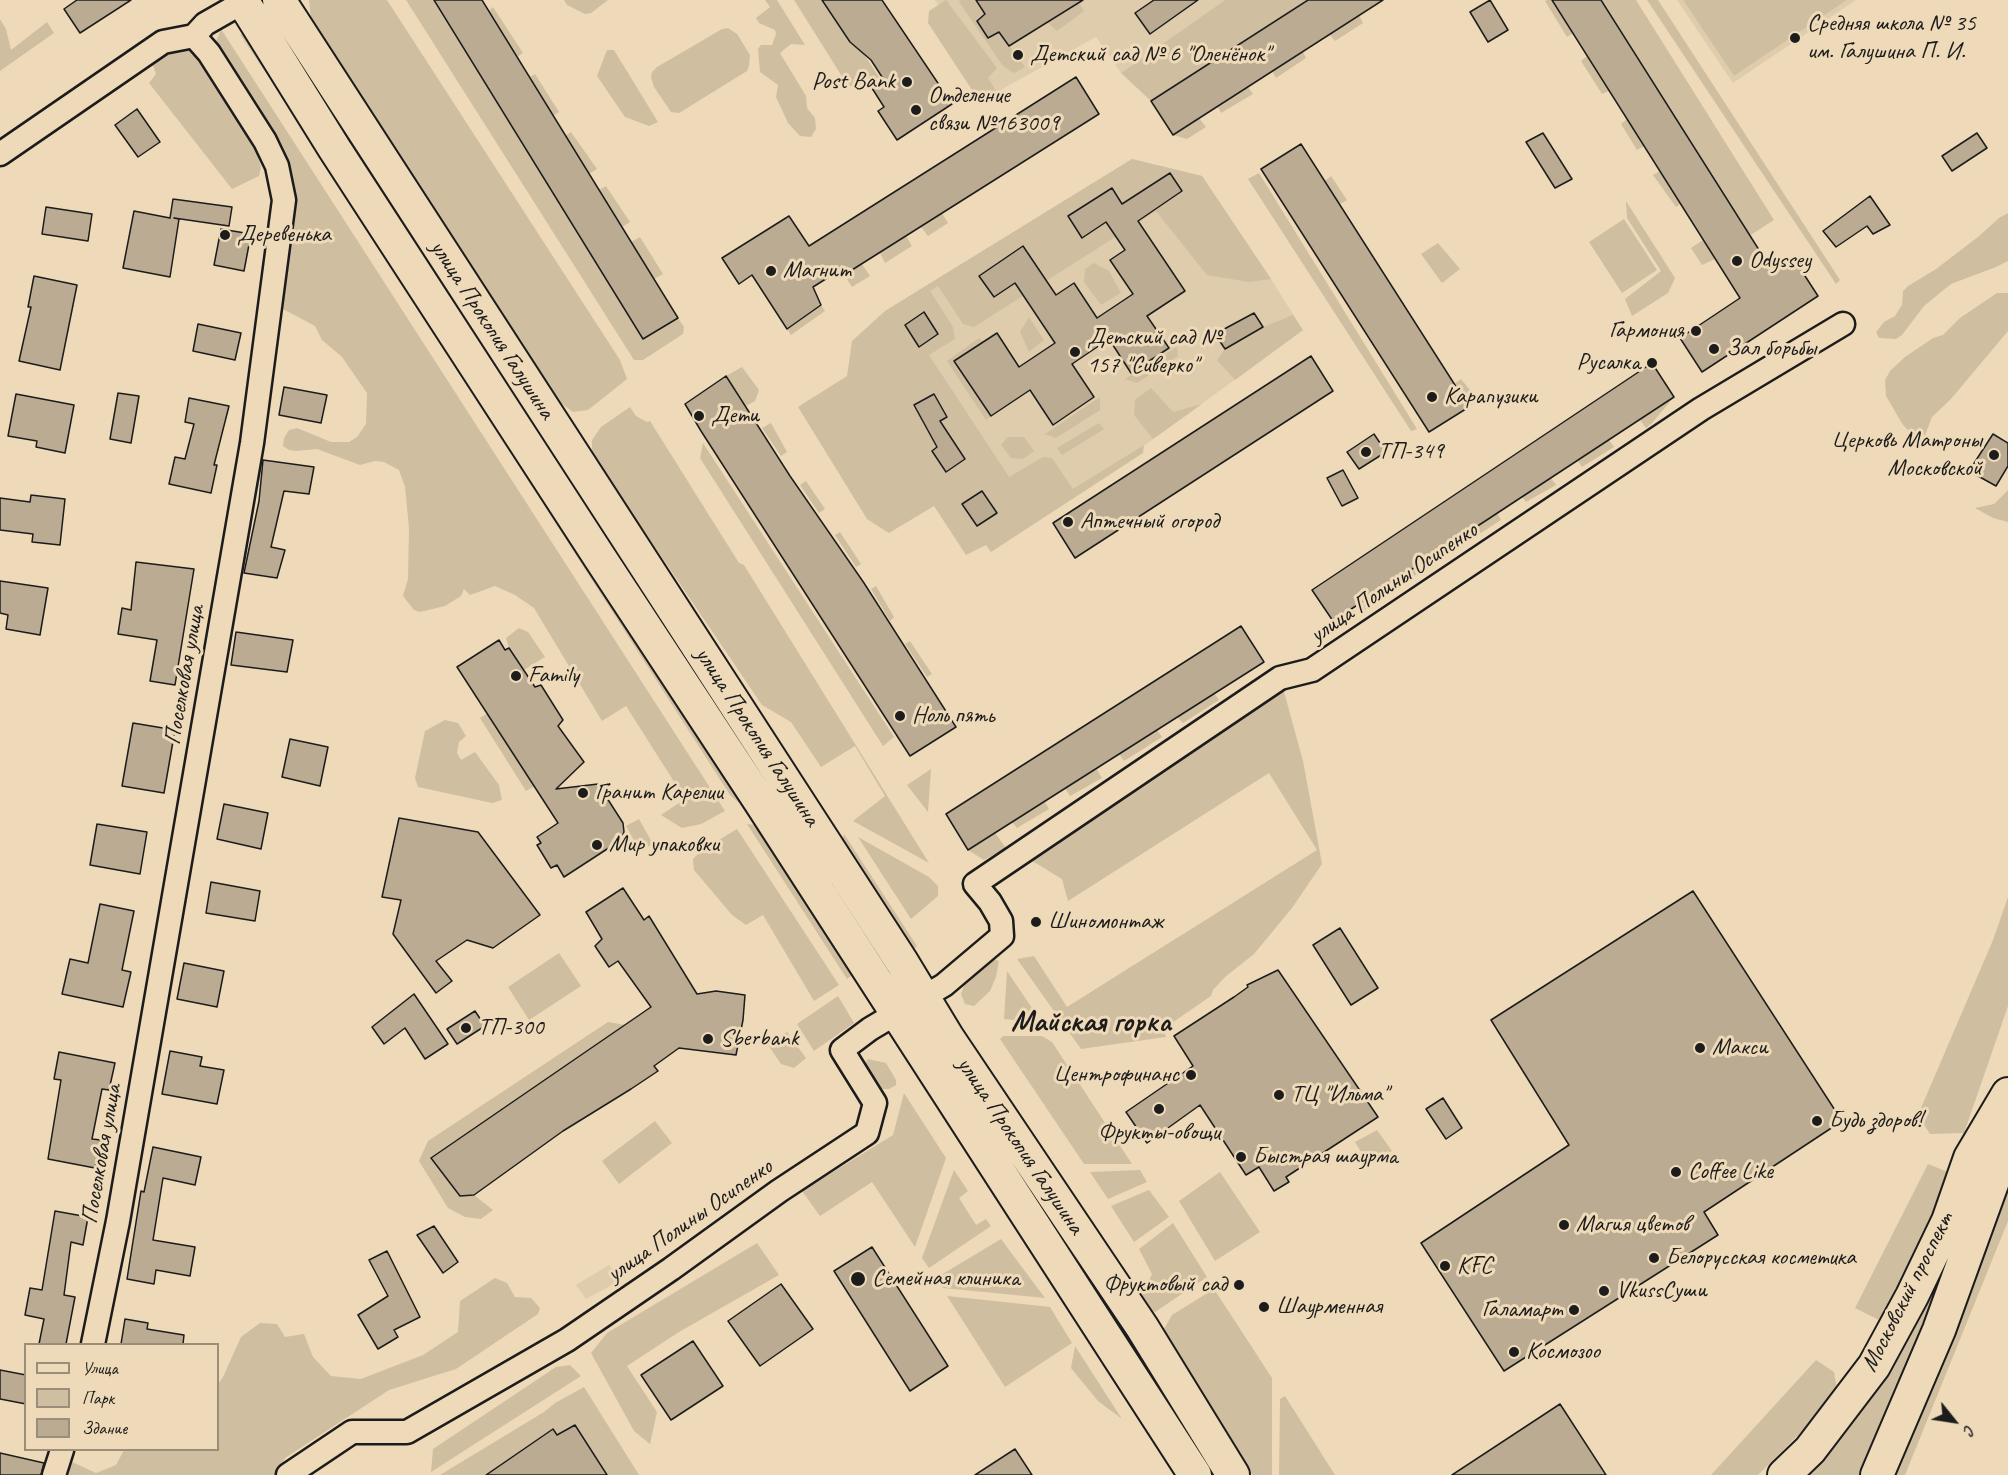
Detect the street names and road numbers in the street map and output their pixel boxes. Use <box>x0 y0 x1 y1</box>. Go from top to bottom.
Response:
street label: улица Прокопия Галушина <box>423 235 561 425</box>
street label: улица Полины Осипенко <box>1305 516 1483 650</box>
street label: Поселковая улица <box>159 603 211 747</box>
street label: улица Прокопия Галушина <box>688 642 826 832</box>
street label: улица Прокопия Галушина <box>950 1052 1090 1240</box>
street label: Поселковая улица <box>76 1082 128 1226</box>
street label: улица Полины Осипенко <box>602 1153 778 1289</box>
street label: Московский проспект <box>1855 1207 1961 1377</box>

